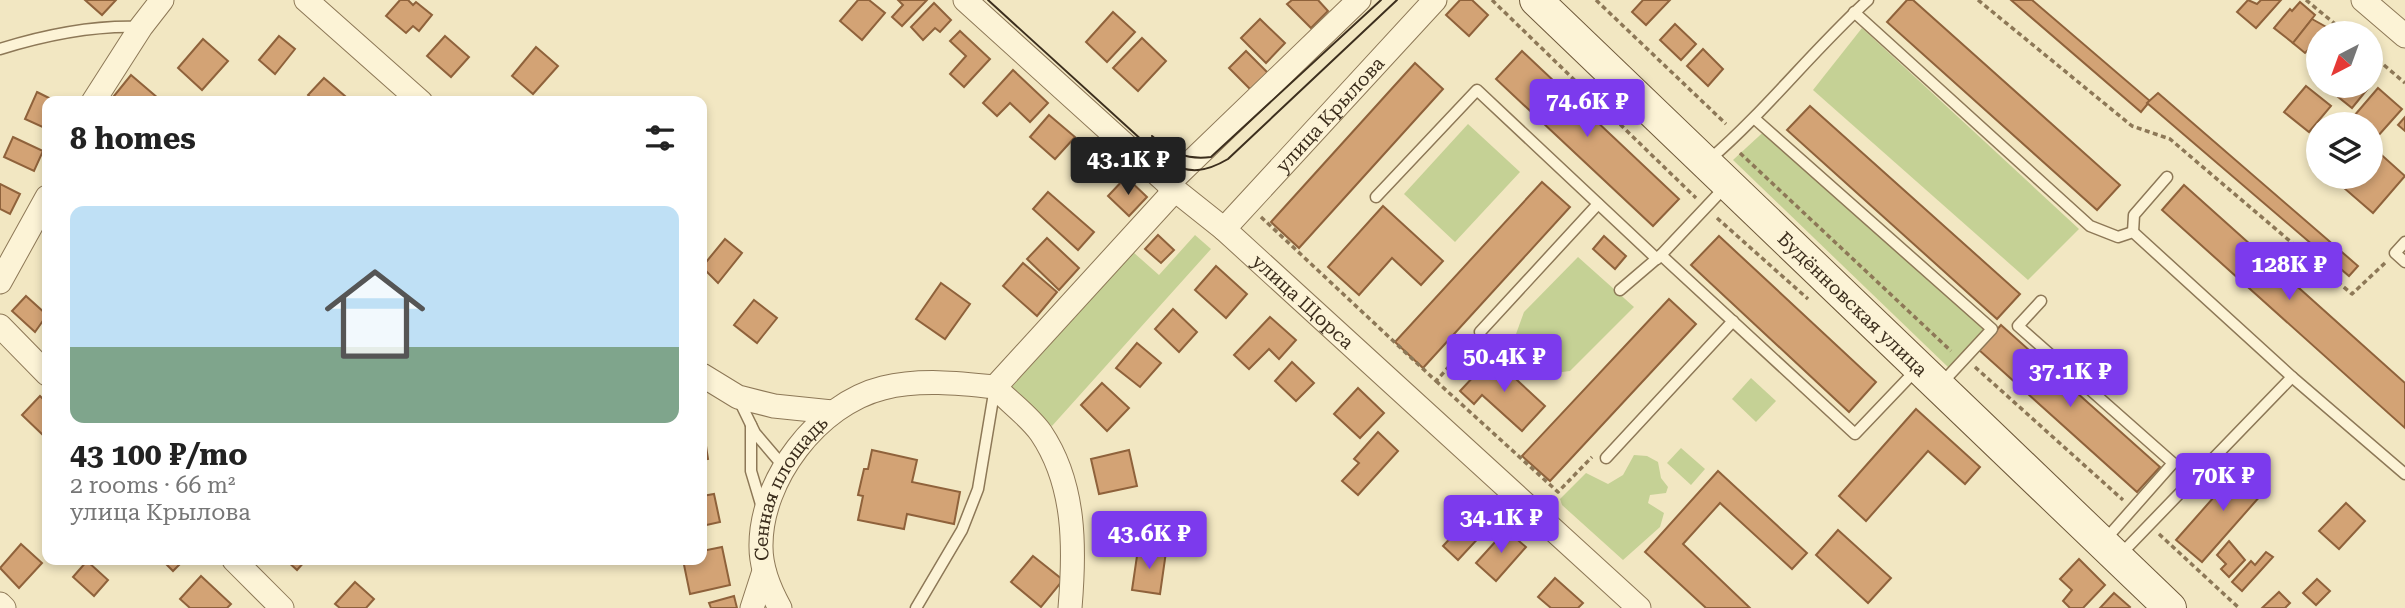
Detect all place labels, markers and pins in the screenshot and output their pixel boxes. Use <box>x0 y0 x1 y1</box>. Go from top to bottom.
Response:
pin: 74.6K ₽ <box>1522 80 1652 139</box>
pin: 43.1K ₽ <box>1063 138 1193 197</box>
pin: 128K ₽ <box>2232 243 2346 302</box>
pin: 50.4K ₽ <box>1439 334 1569 394</box>
pin: 37.1K ₽ <box>2005 350 2135 409</box>
pin: 70K ₽ <box>2174 454 2272 513</box>
pin: 34.1K ₽ <box>1436 496 1566 555</box>
pin: 43.6K ₽ <box>1084 512 1214 571</box>

